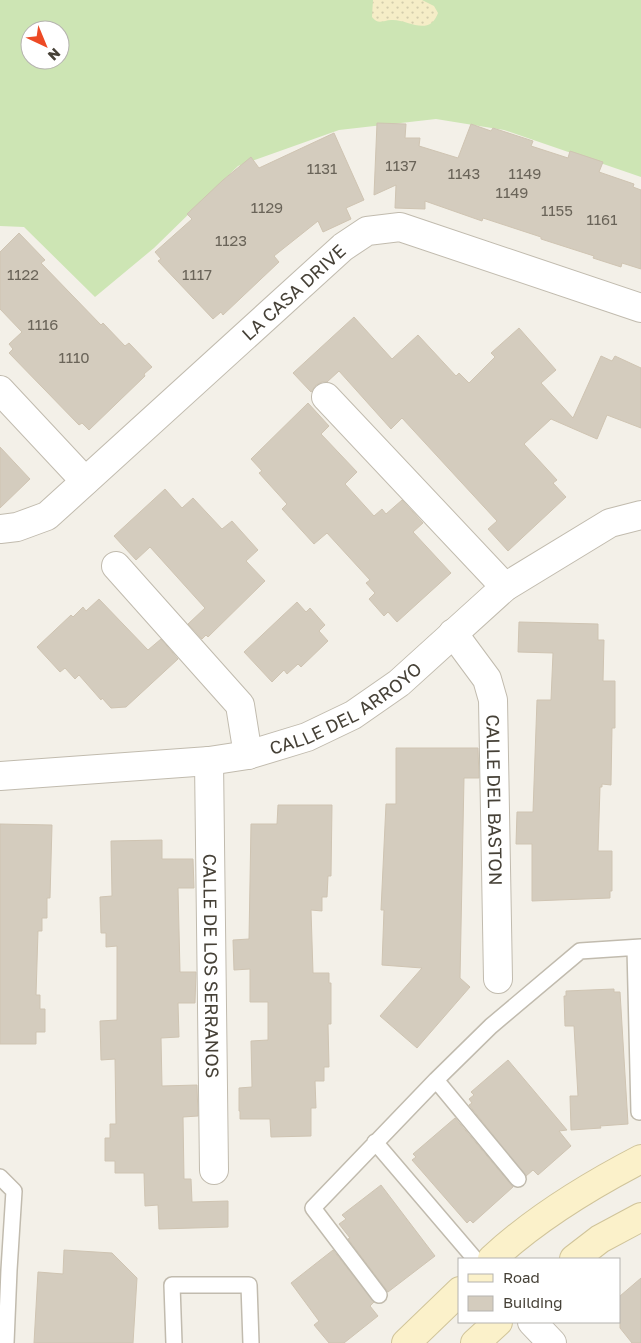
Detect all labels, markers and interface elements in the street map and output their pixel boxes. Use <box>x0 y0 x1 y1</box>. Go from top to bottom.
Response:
north arrow <box>20 20 70 70</box>
text: N <box>45 45 64 65</box>
house number: 1137 <box>385 156 417 174</box>
house number: 1131 <box>307 159 337 177</box>
house number: 1143 <box>448 164 480 182</box>
house number: 1149 <box>509 164 541 182</box>
house number: 1149 <box>496 183 528 201</box>
house number: 1129 <box>251 198 283 216</box>
house number: 1155 <box>541 201 573 219</box>
house number: 1161 <box>587 210 617 228</box>
house number: 1123 <box>215 231 247 249</box>
street label: LA CASA DRIVE <box>237 239 350 345</box>
house number: 1122 <box>7 265 39 283</box>
house number: 1117 <box>182 265 212 283</box>
house number: 1116 <box>28 315 58 333</box>
house number: 1110 <box>58 348 90 366</box>
street label: CALLE DEL ARROYO <box>267 657 426 759</box>
street label: CALLE DEL BASTON <box>482 714 507 886</box>
street label: CALLE DE LOS SERRANOS <box>199 854 224 1078</box>
legend <box>458 1258 621 1323</box>
text: Road <box>503 1268 540 1286</box>
text: Building <box>503 1293 563 1311</box>

